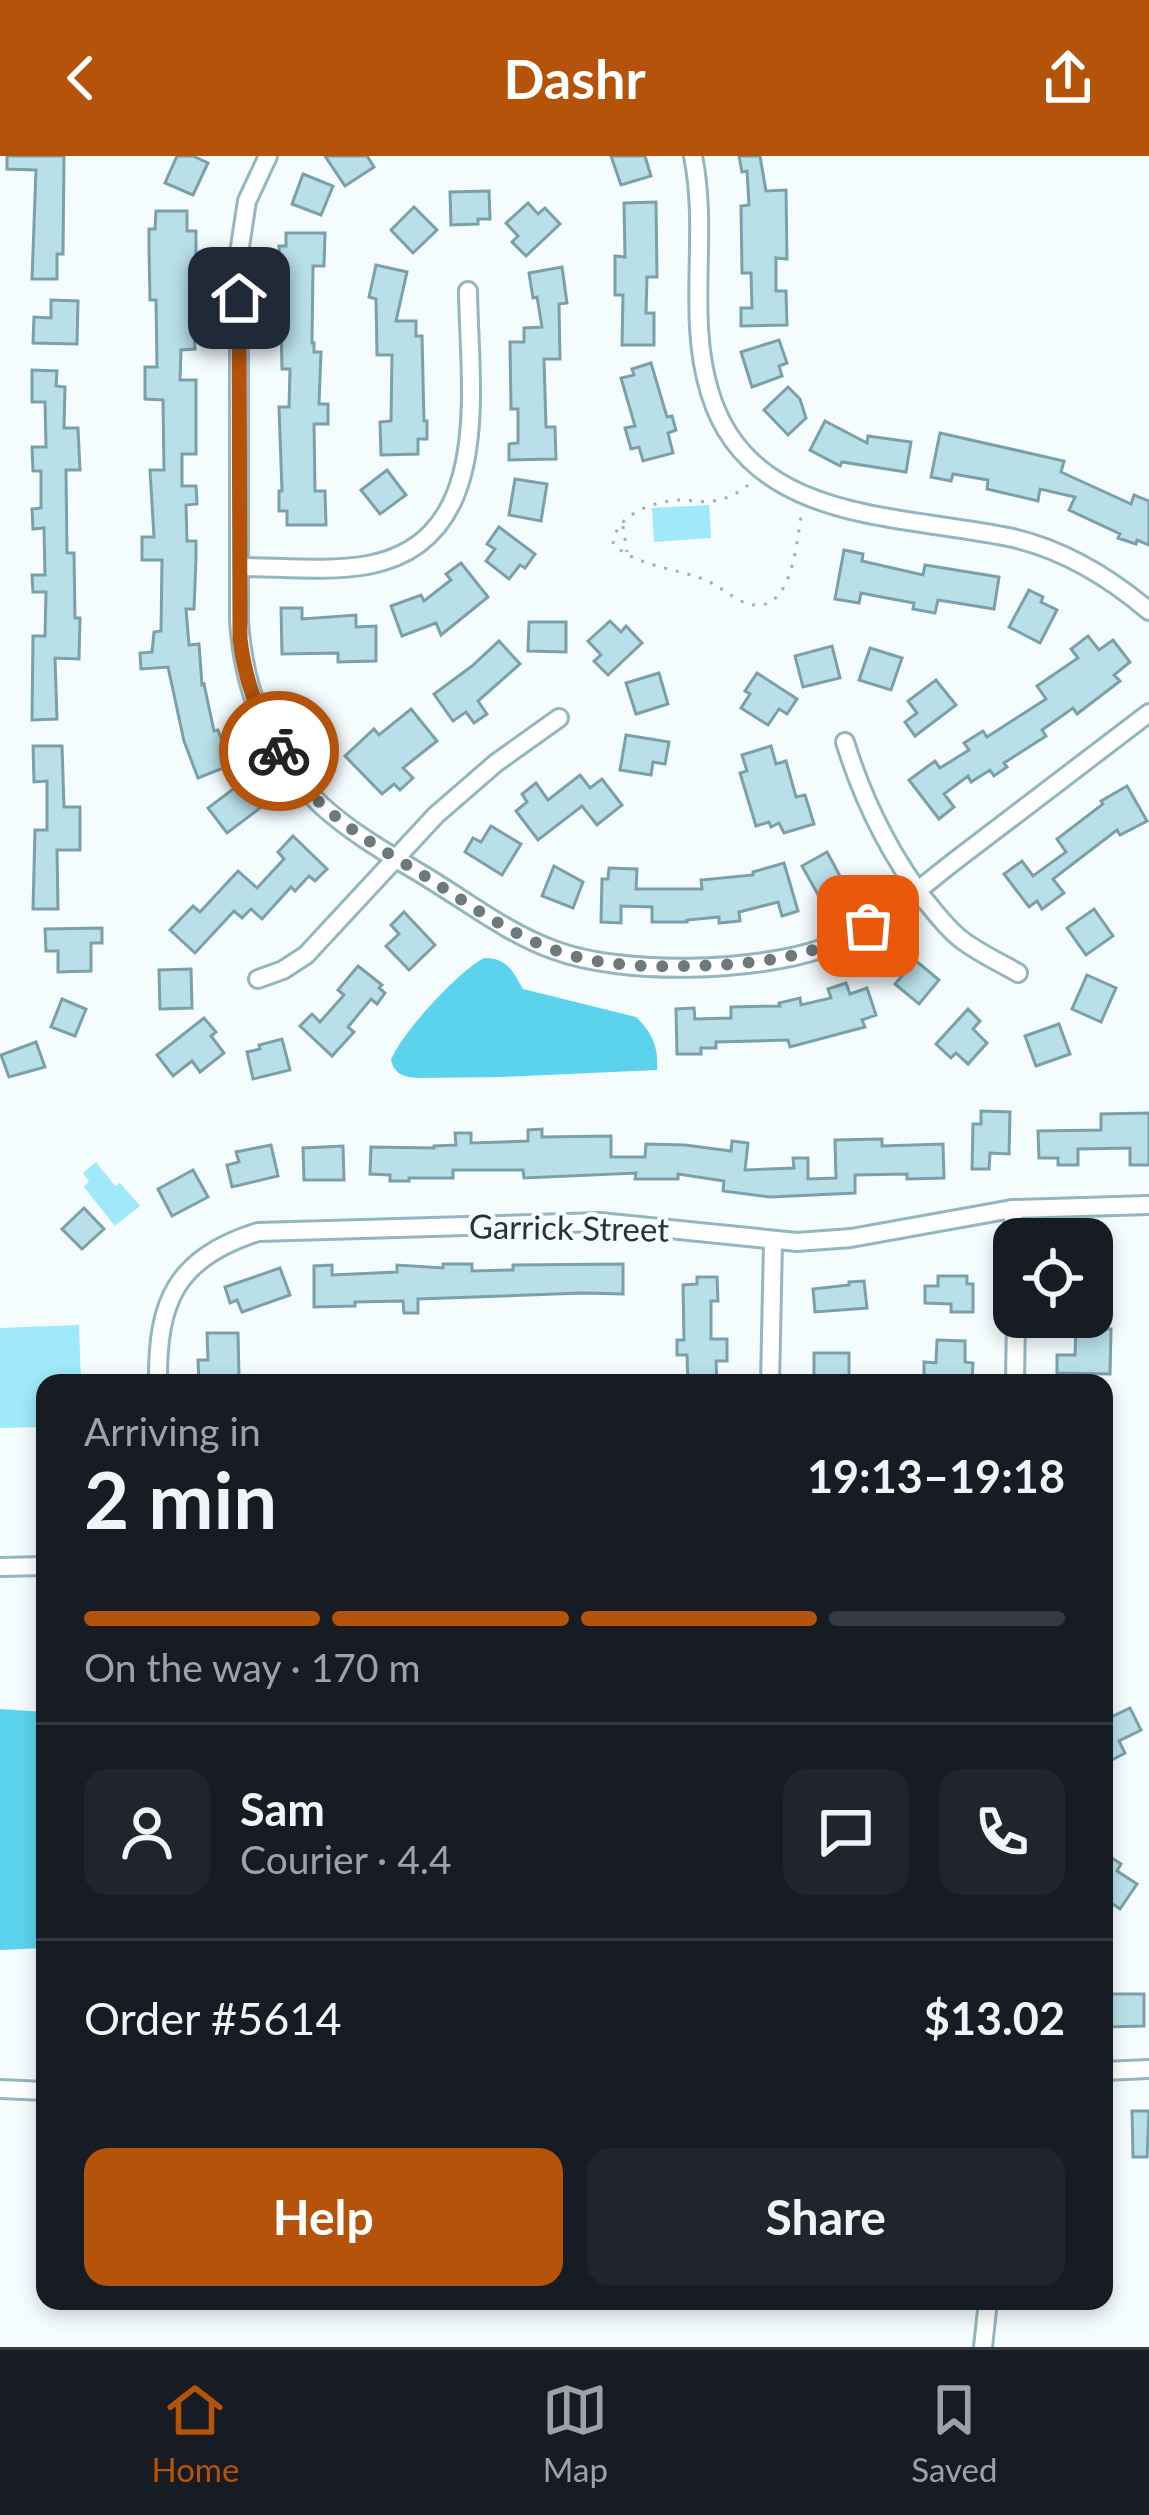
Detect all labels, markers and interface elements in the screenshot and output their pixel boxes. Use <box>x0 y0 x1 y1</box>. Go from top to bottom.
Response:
icon: back <box>48 45 114 111</box>
icon: share <box>1035 45 1101 111</box>
text: Dashr <box>503 46 646 111</box>
pin <box>188 247 290 349</box>
icon: home <box>206 265 272 331</box>
courier <box>219 691 339 811</box>
icon: bike <box>246 718 312 784</box>
pin <box>817 875 919 977</box>
icon: bag <box>835 893 901 959</box>
street label: Garrick Street <box>469 1205 670 1249</box>
map controls <box>993 1218 1113 1338</box>
button: locate <box>993 1218 1113 1338</box>
text: Arriving in <box>84 1408 261 1454</box>
text: 19:13–19:18 <box>807 1449 1065 1503</box>
text: 2 min <box>84 1452 277 1546</box>
text: On the way · 170 m <box>84 1644 421 1690</box>
button: person <box>84 1769 210 1895</box>
button: chat <box>783 1769 909 1895</box>
button: phone <box>939 1769 1065 1895</box>
text: Sam <box>240 1782 325 1836</box>
text: Courier · 4.4 <box>240 1836 452 1882</box>
text: Order #5614 <box>84 1991 342 2045</box>
text: $13.02 <box>924 1991 1065 2045</box>
button: Help <box>84 2148 563 2286</box>
button: Share <box>587 2148 1065 2286</box>
tab: Home <box>151 2377 239 2489</box>
tab: Map <box>542 2377 608 2489</box>
tab: Saved <box>911 2377 998 2489</box>

